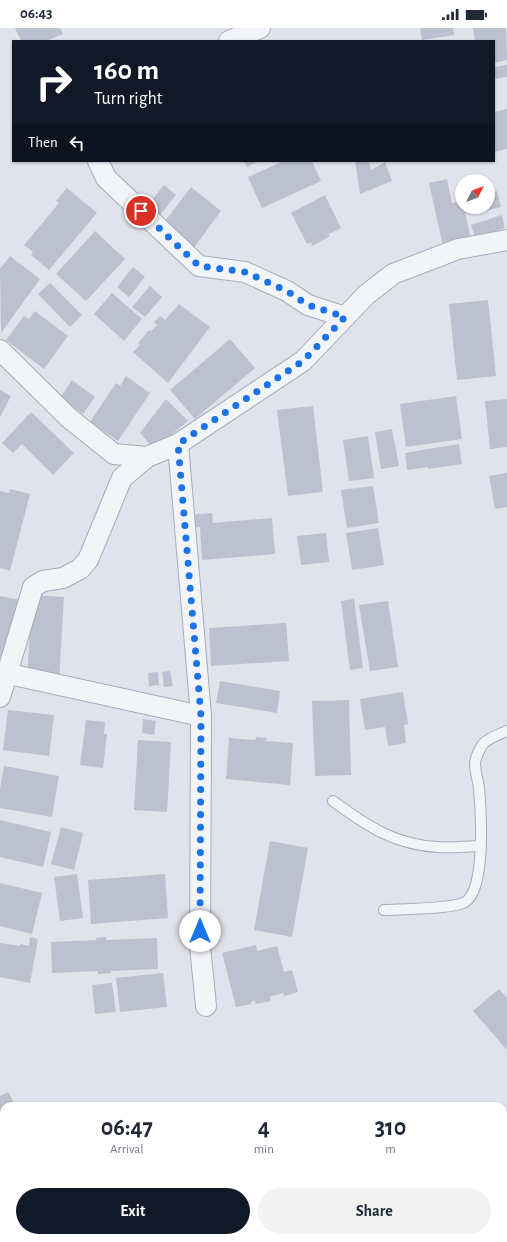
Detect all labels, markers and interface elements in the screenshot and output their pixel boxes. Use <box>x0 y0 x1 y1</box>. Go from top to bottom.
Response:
text: 06:43 <box>20 6 53 21</box>
icon: right <box>28 56 80 108</box>
text: 160 m <box>94 57 159 85</box>
text: Turn right <box>94 90 163 108</box>
icon: left <box>66 132 88 154</box>
text: Then <box>28 135 58 150</box>
north arrow <box>455 174 495 214</box>
map controls <box>455 174 495 214</box>
pin <box>124 194 158 228</box>
icon: arrive <box>130 200 152 222</box>
position arrow <box>179 910 221 952</box>
text: 06:47 <box>101 1116 153 1140</box>
text: 4 <box>258 1116 270 1140</box>
text: 310 <box>375 1116 406 1140</box>
text: Arrival <box>110 1143 144 1156</box>
text: min <box>254 1143 274 1156</box>
text: m <box>385 1143 396 1156</box>
button: Exit <box>16 1188 250 1234</box>
button: Share <box>258 1188 491 1234</box>

